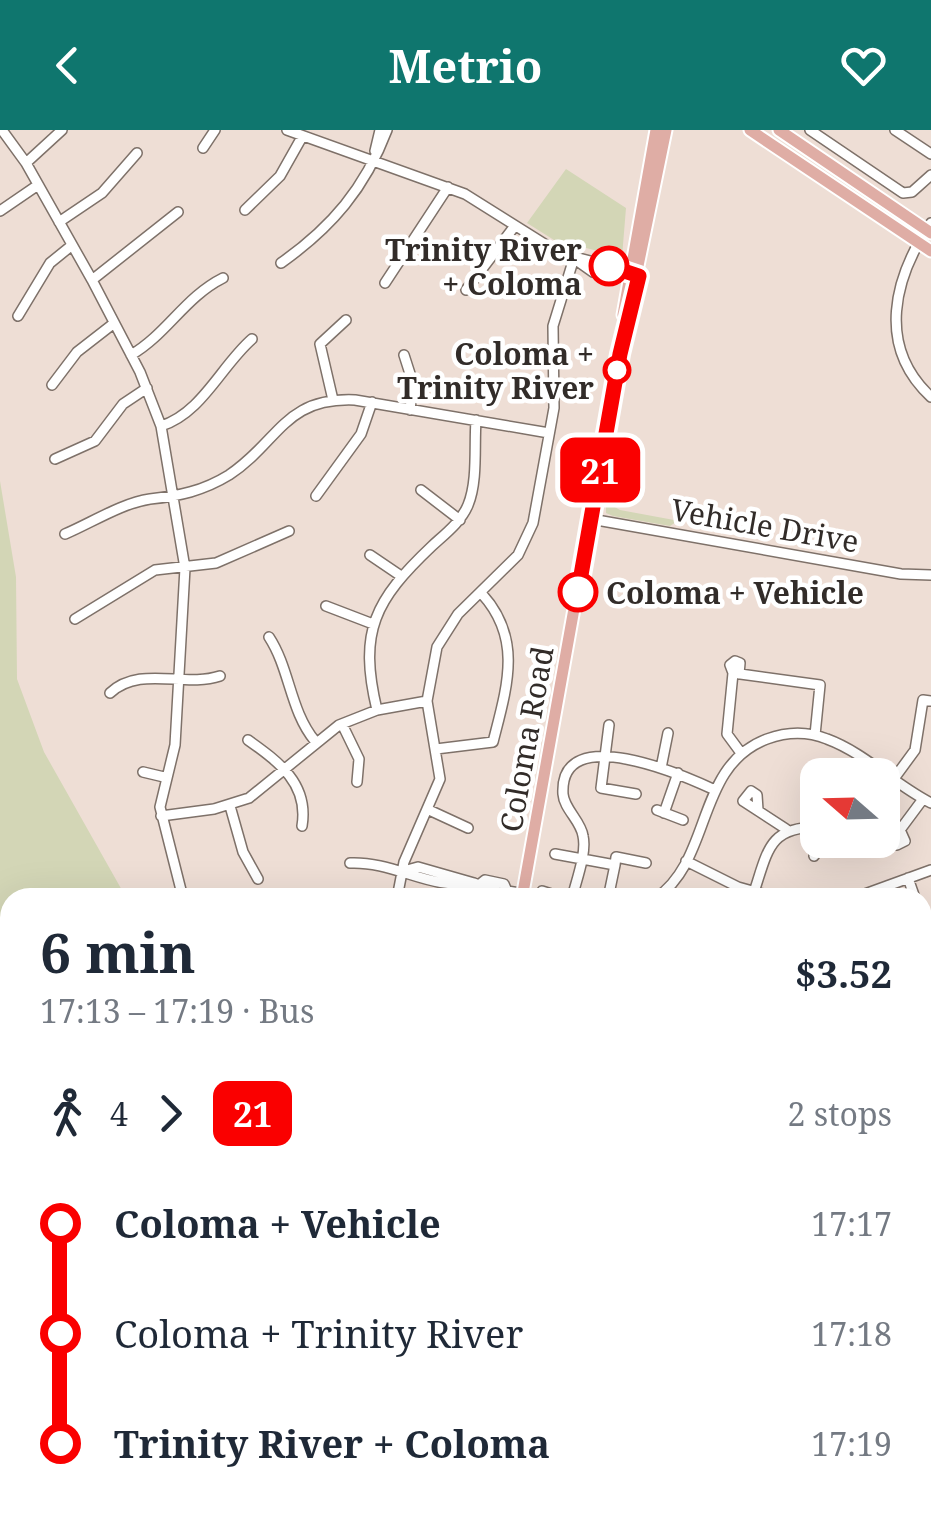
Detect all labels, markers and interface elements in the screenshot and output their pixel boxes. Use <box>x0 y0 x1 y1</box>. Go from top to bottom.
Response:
text: Metrio <box>389 35 542 96</box>
icon: back <box>40 38 95 93</box>
icon: heart <box>836 38 891 93</box>
place label: Trinity River + Coloma <box>385 229 582 304</box>
marker: Trinity River + Coloma <box>590 247 628 285</box>
place label: Coloma + Trinity River <box>397 333 594 408</box>
marker: Coloma + Trinity River <box>604 357 630 383</box>
line badge: 21 <box>555 438 645 502</box>
text: 21 <box>580 447 620 494</box>
street label: Vehicle Drive <box>668 488 862 562</box>
place label: Coloma + Vehicle <box>606 572 864 613</box>
marker: Coloma + Vehicle <box>559 573 597 611</box>
street label: Coloma Road <box>490 643 562 835</box>
north arrow <box>800 758 900 858</box>
map controls <box>800 758 900 858</box>
text: 6 min <box>40 914 196 989</box>
text: $3.52 <box>795 947 892 999</box>
text: 17:13 – 17:19 · Bus <box>40 989 314 1032</box>
icon: walk <box>40 1086 95 1141</box>
icon: forward <box>143 1086 198 1141</box>
text: 21 <box>233 1090 272 1137</box>
text: 4 <box>110 1092 128 1135</box>
text: 2 stops <box>788 1092 892 1135</box>
text: Coloma + Vehicle <box>114 1197 441 1249</box>
text: 17:17 <box>811 1202 892 1245</box>
text: Coloma + Trinity River <box>114 1307 523 1359</box>
text: 17:18 <box>811 1312 892 1355</box>
text: Trinity River + Coloma <box>114 1417 550 1469</box>
text: 17:19 <box>811 1422 892 1465</box>

